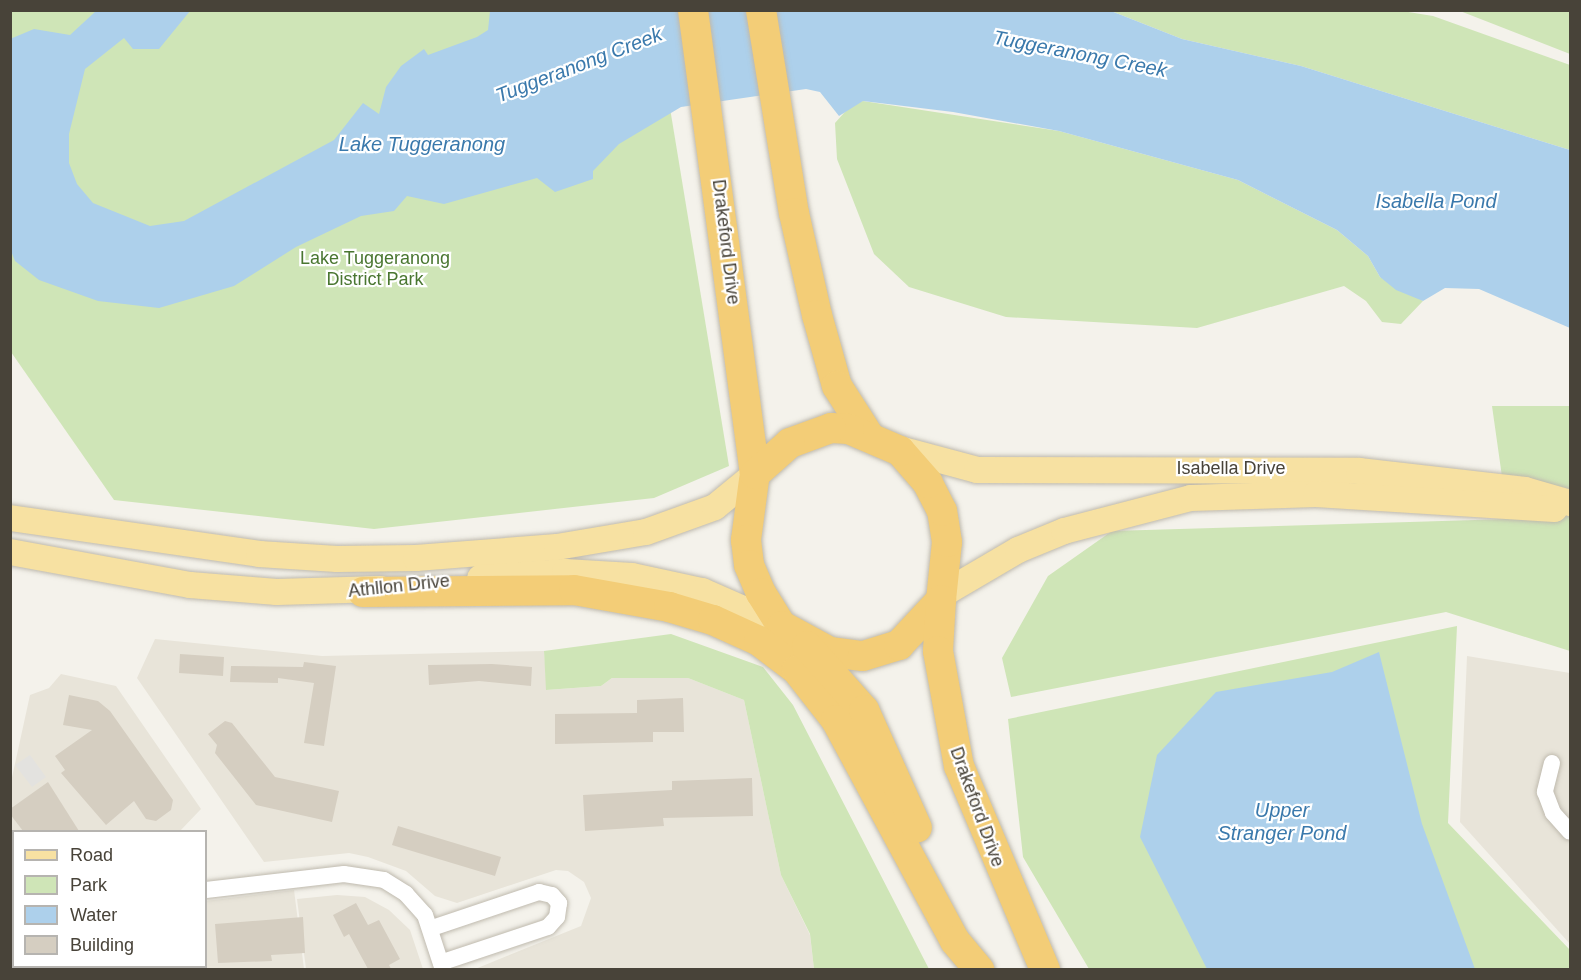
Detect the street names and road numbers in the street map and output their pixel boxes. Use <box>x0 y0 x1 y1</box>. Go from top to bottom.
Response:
street label: Drakeford Drive <box>708 178 744 306</box>
street label: Isabella Drive <box>1176 457 1286 479</box>
street label: Athllon Drive <box>347 570 451 602</box>
street label: Drakeford Drive <box>945 744 1009 870</box>

